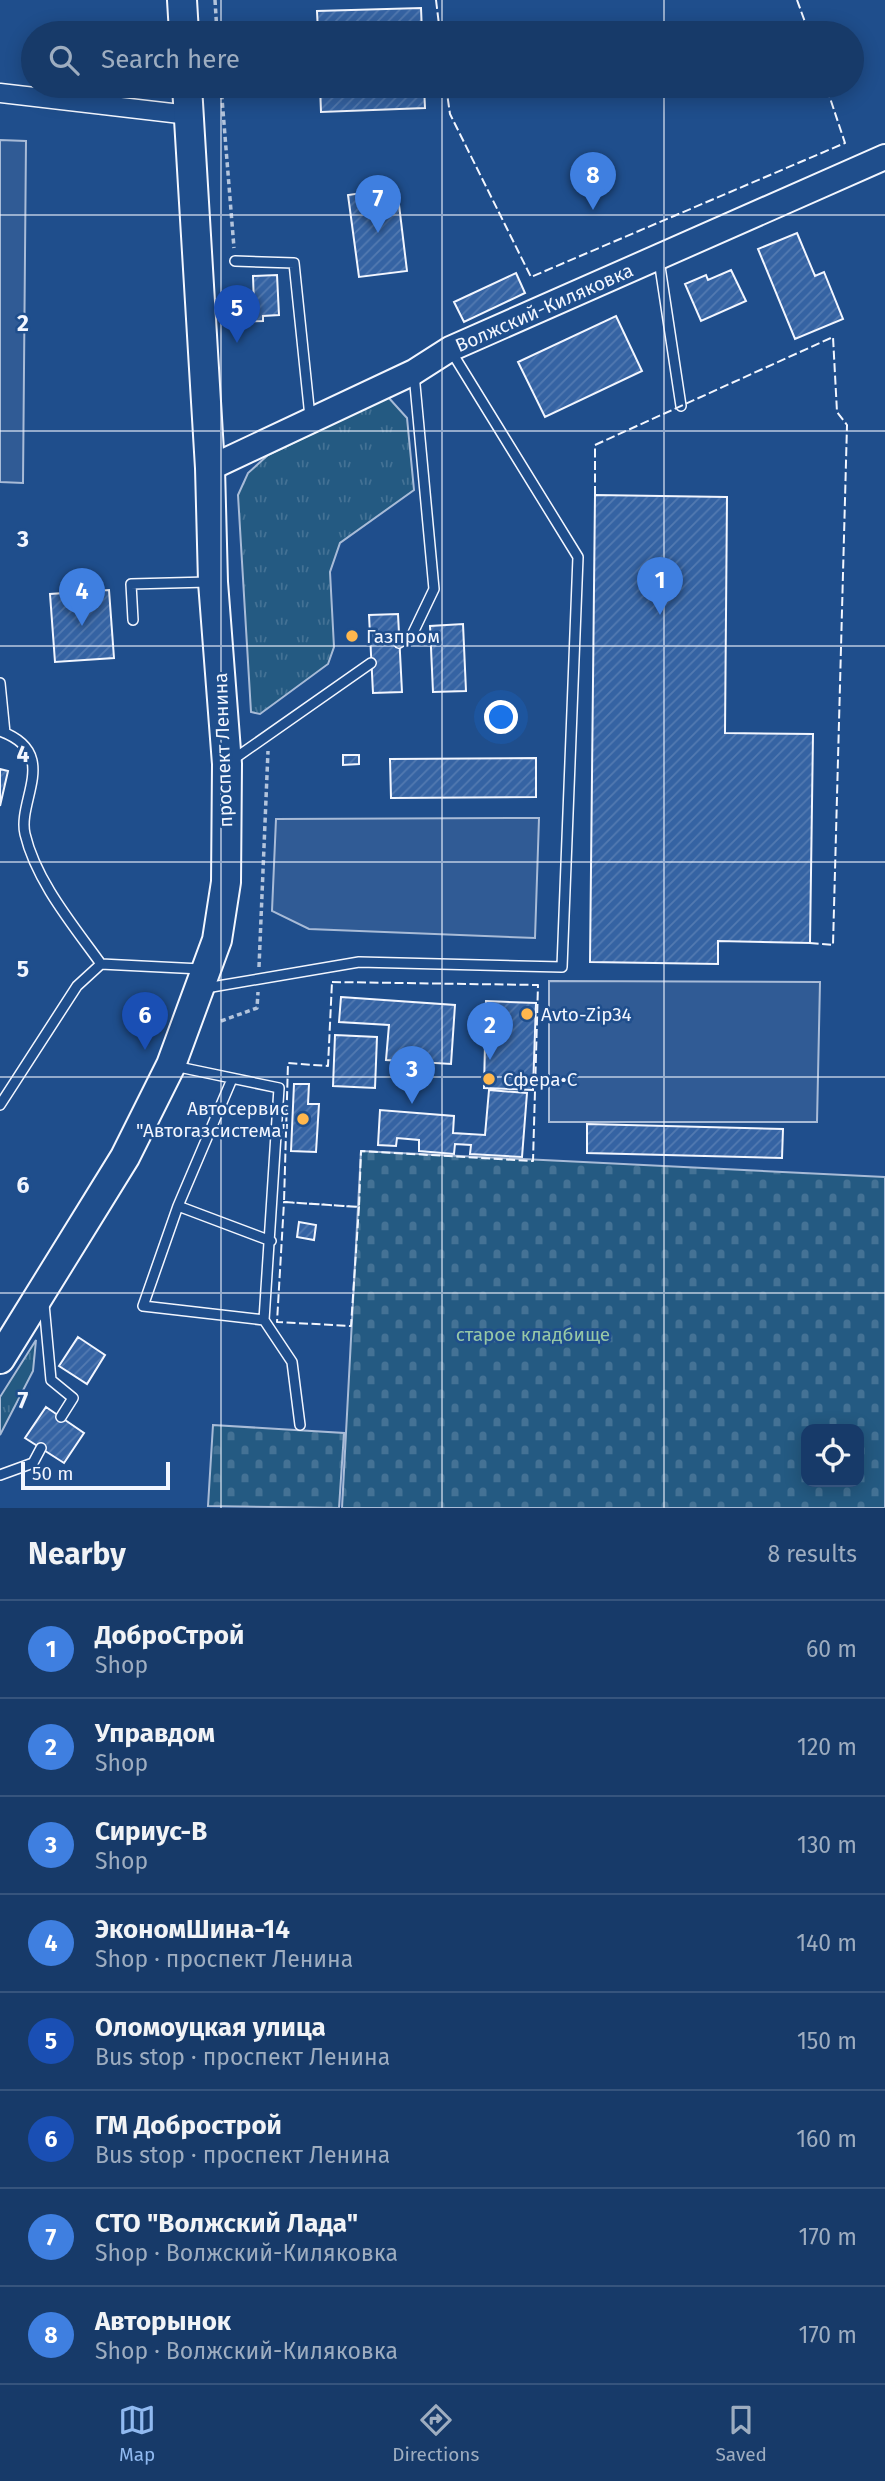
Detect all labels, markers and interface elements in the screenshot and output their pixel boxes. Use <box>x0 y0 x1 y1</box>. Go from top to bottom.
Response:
search box <box>21 21 864 98</box>
icon: search <box>45 41 83 79</box>
text: Search here <box>101 44 240 75</box>
pin: 8 <box>570 152 616 210</box>
pin: 7 <box>355 175 401 233</box>
street label: Волжский-Киляковка <box>452 258 636 357</box>
pin: 5 <box>214 285 260 343</box>
text: 2 <box>17 309 29 337</box>
text: 3 <box>16 525 29 553</box>
pin: 1 <box>637 557 683 615</box>
pin: 4 <box>59 568 105 626</box>
place label: Газпром <box>366 625 440 648</box>
marker: Газпром <box>344 628 360 644</box>
street label: проспект Ленина <box>209 672 237 828</box>
your location <box>484 700 518 734</box>
text: 4 <box>17 740 30 768</box>
text: 5 <box>17 955 29 983</box>
pin: 6 <box>122 992 168 1050</box>
pin: 2 <box>467 1002 513 1060</box>
place label: Avto-Zip34 <box>541 1003 632 1026</box>
marker: Avto-Zip34 <box>519 1006 535 1022</box>
pin: 3 <box>389 1046 435 1104</box>
place label: Сфера•С <box>503 1068 578 1091</box>
marker: Сфера•С <box>481 1071 497 1087</box>
place label: Автосервис "Автогазсистема" <box>136 1097 289 1142</box>
marker: Автосервис "Автогазсистема" <box>295 1111 311 1127</box>
text: 6 <box>17 1171 30 1199</box>
park label: старое кладбище <box>456 1323 610 1346</box>
text: 7 <box>18 1386 29 1414</box>
map controls <box>801 1424 864 1487</box>
button: locate <box>801 1424 864 1487</box>
scale bar <box>21 1459 170 1491</box>
text: 50 m <box>32 1462 73 1485</box>
text: Nearby <box>28 1536 126 1572</box>
text: 8 results <box>768 1540 857 1568</box>
text: ДоброСтрой <box>95 1620 244 1651</box>
text: 1 <box>46 1635 56 1663</box>
text: 60 m <box>806 1635 857 1663</box>
text: Shop <box>95 1651 148 1679</box>
text: Управдом <box>95 1718 215 1749</box>
text: 2 <box>45 1733 57 1761</box>
text: 120 m <box>797 1733 857 1761</box>
text: Shop <box>95 1749 148 1777</box>
text: Сириус-В <box>95 1816 207 1847</box>
text: 3 <box>45 1831 57 1859</box>
text: 130 m <box>797 1831 857 1859</box>
text: Shop <box>95 1847 148 1875</box>
text: ЭкономШина-14 <box>95 1914 290 1945</box>
text: 4 <box>45 1929 58 1957</box>
text: 140 m <box>796 1929 857 1957</box>
text: Shop · проспект Ленина <box>95 1945 353 1973</box>
text: Оломоуцкая улица <box>95 2012 326 2043</box>
text: 5 <box>45 2027 57 2055</box>
text: 150 m <box>797 2027 857 2055</box>
text: Bus stop · проспект Ленина <box>95 2043 390 2071</box>
text: ГМ Добрострой <box>95 2110 282 2141</box>
text: 6 <box>45 2125 57 2153</box>
text: 160 m <box>796 2125 857 2153</box>
text: Bus stop · проспект Ленина <box>95 2141 390 2169</box>
text: СТО "Волжский Лада" <box>95 2208 358 2239</box>
text: 7 <box>46 2223 56 2251</box>
text: 170 m <box>798 2223 857 2251</box>
text: Shop · Волжский-Киляковка <box>95 2239 398 2267</box>
text: Авторынок <box>95 2306 231 2337</box>
text: 8 <box>44 2321 58 2349</box>
text: 170 m <box>798 2321 857 2349</box>
text: Shop · Волжский-Киляковка <box>95 2337 398 2365</box>
tab: Map <box>118 2401 156 2466</box>
tab: Directions <box>392 2401 479 2466</box>
tab: Saved <box>716 2401 767 2466</box>

